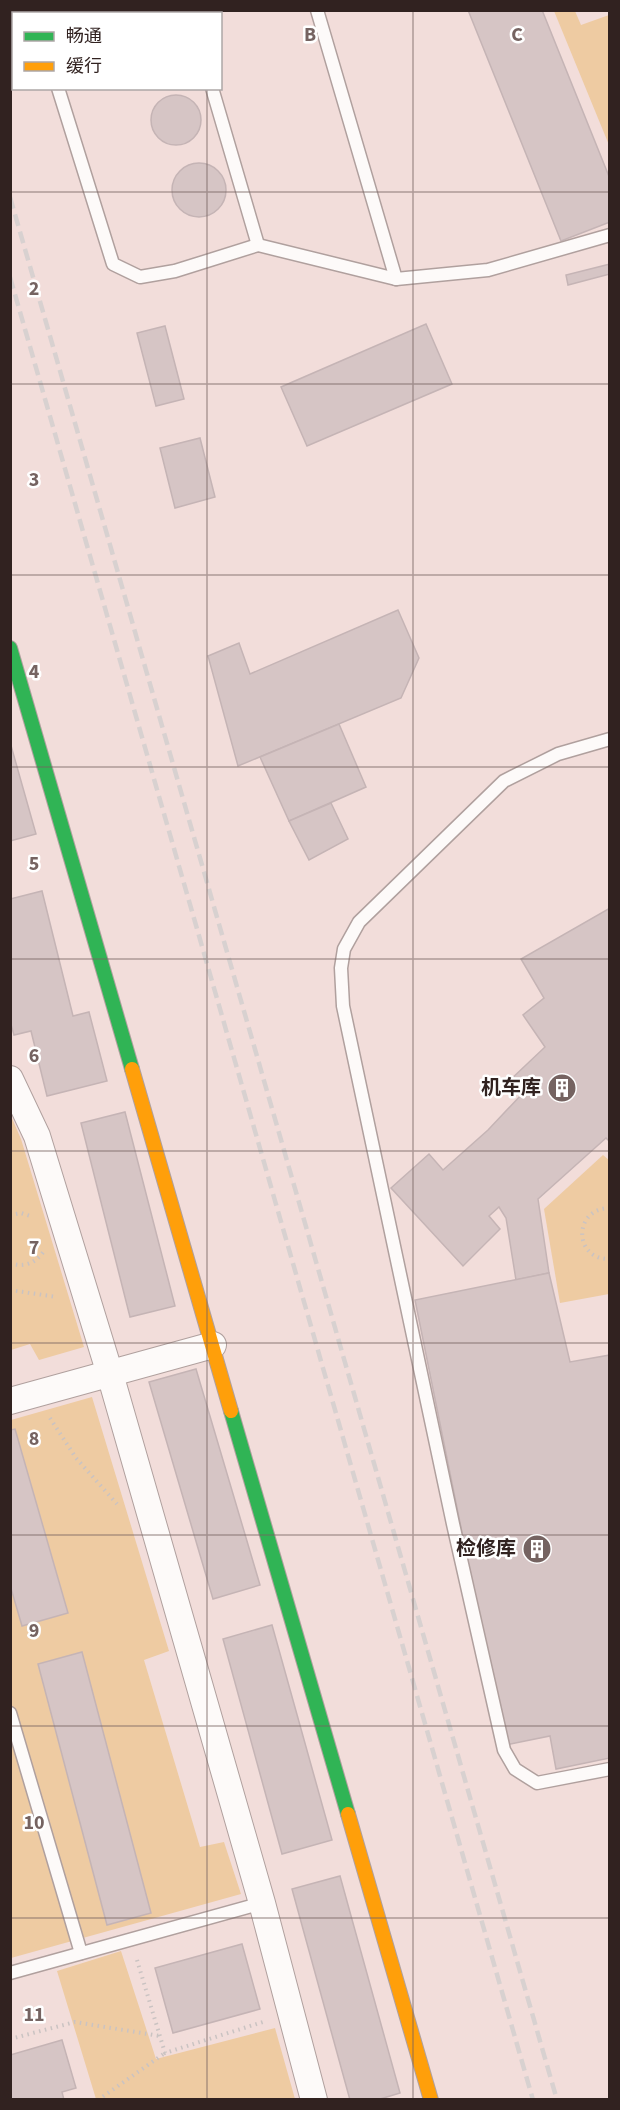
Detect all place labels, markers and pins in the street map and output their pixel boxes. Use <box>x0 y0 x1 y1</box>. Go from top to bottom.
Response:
building icon: 机车库 <box>546 1072 578 1104</box>
place label: 机车库 <box>481 1074 541 1102</box>
building icon: 检修库 <box>521 1533 553 1565</box>
place label: 检修库 <box>456 1535 516 1563</box>

